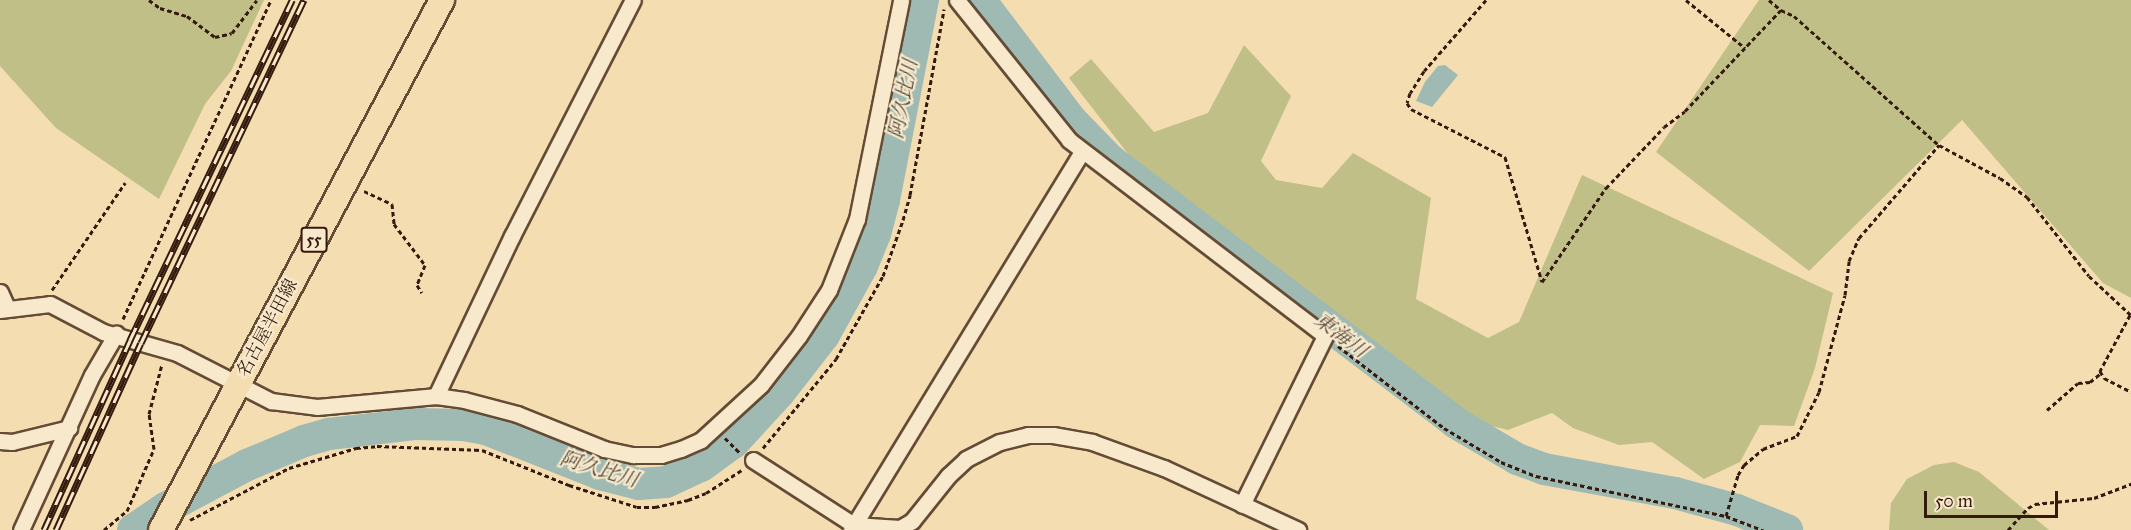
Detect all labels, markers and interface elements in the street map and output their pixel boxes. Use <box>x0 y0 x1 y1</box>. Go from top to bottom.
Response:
water label: 阿久比川 <box>884 57 922 141</box>
road number: 55 <box>300 227 328 253</box>
street label: 名古屋半田線 <box>232 275 302 381</box>
water label: 東海川 <box>1310 307 1372 363</box>
water label: 阿久比川 <box>557 446 641 492</box>
scale bar <box>1927 479 2060 517</box>
text: 50 m <box>1935 490 1973 512</box>

